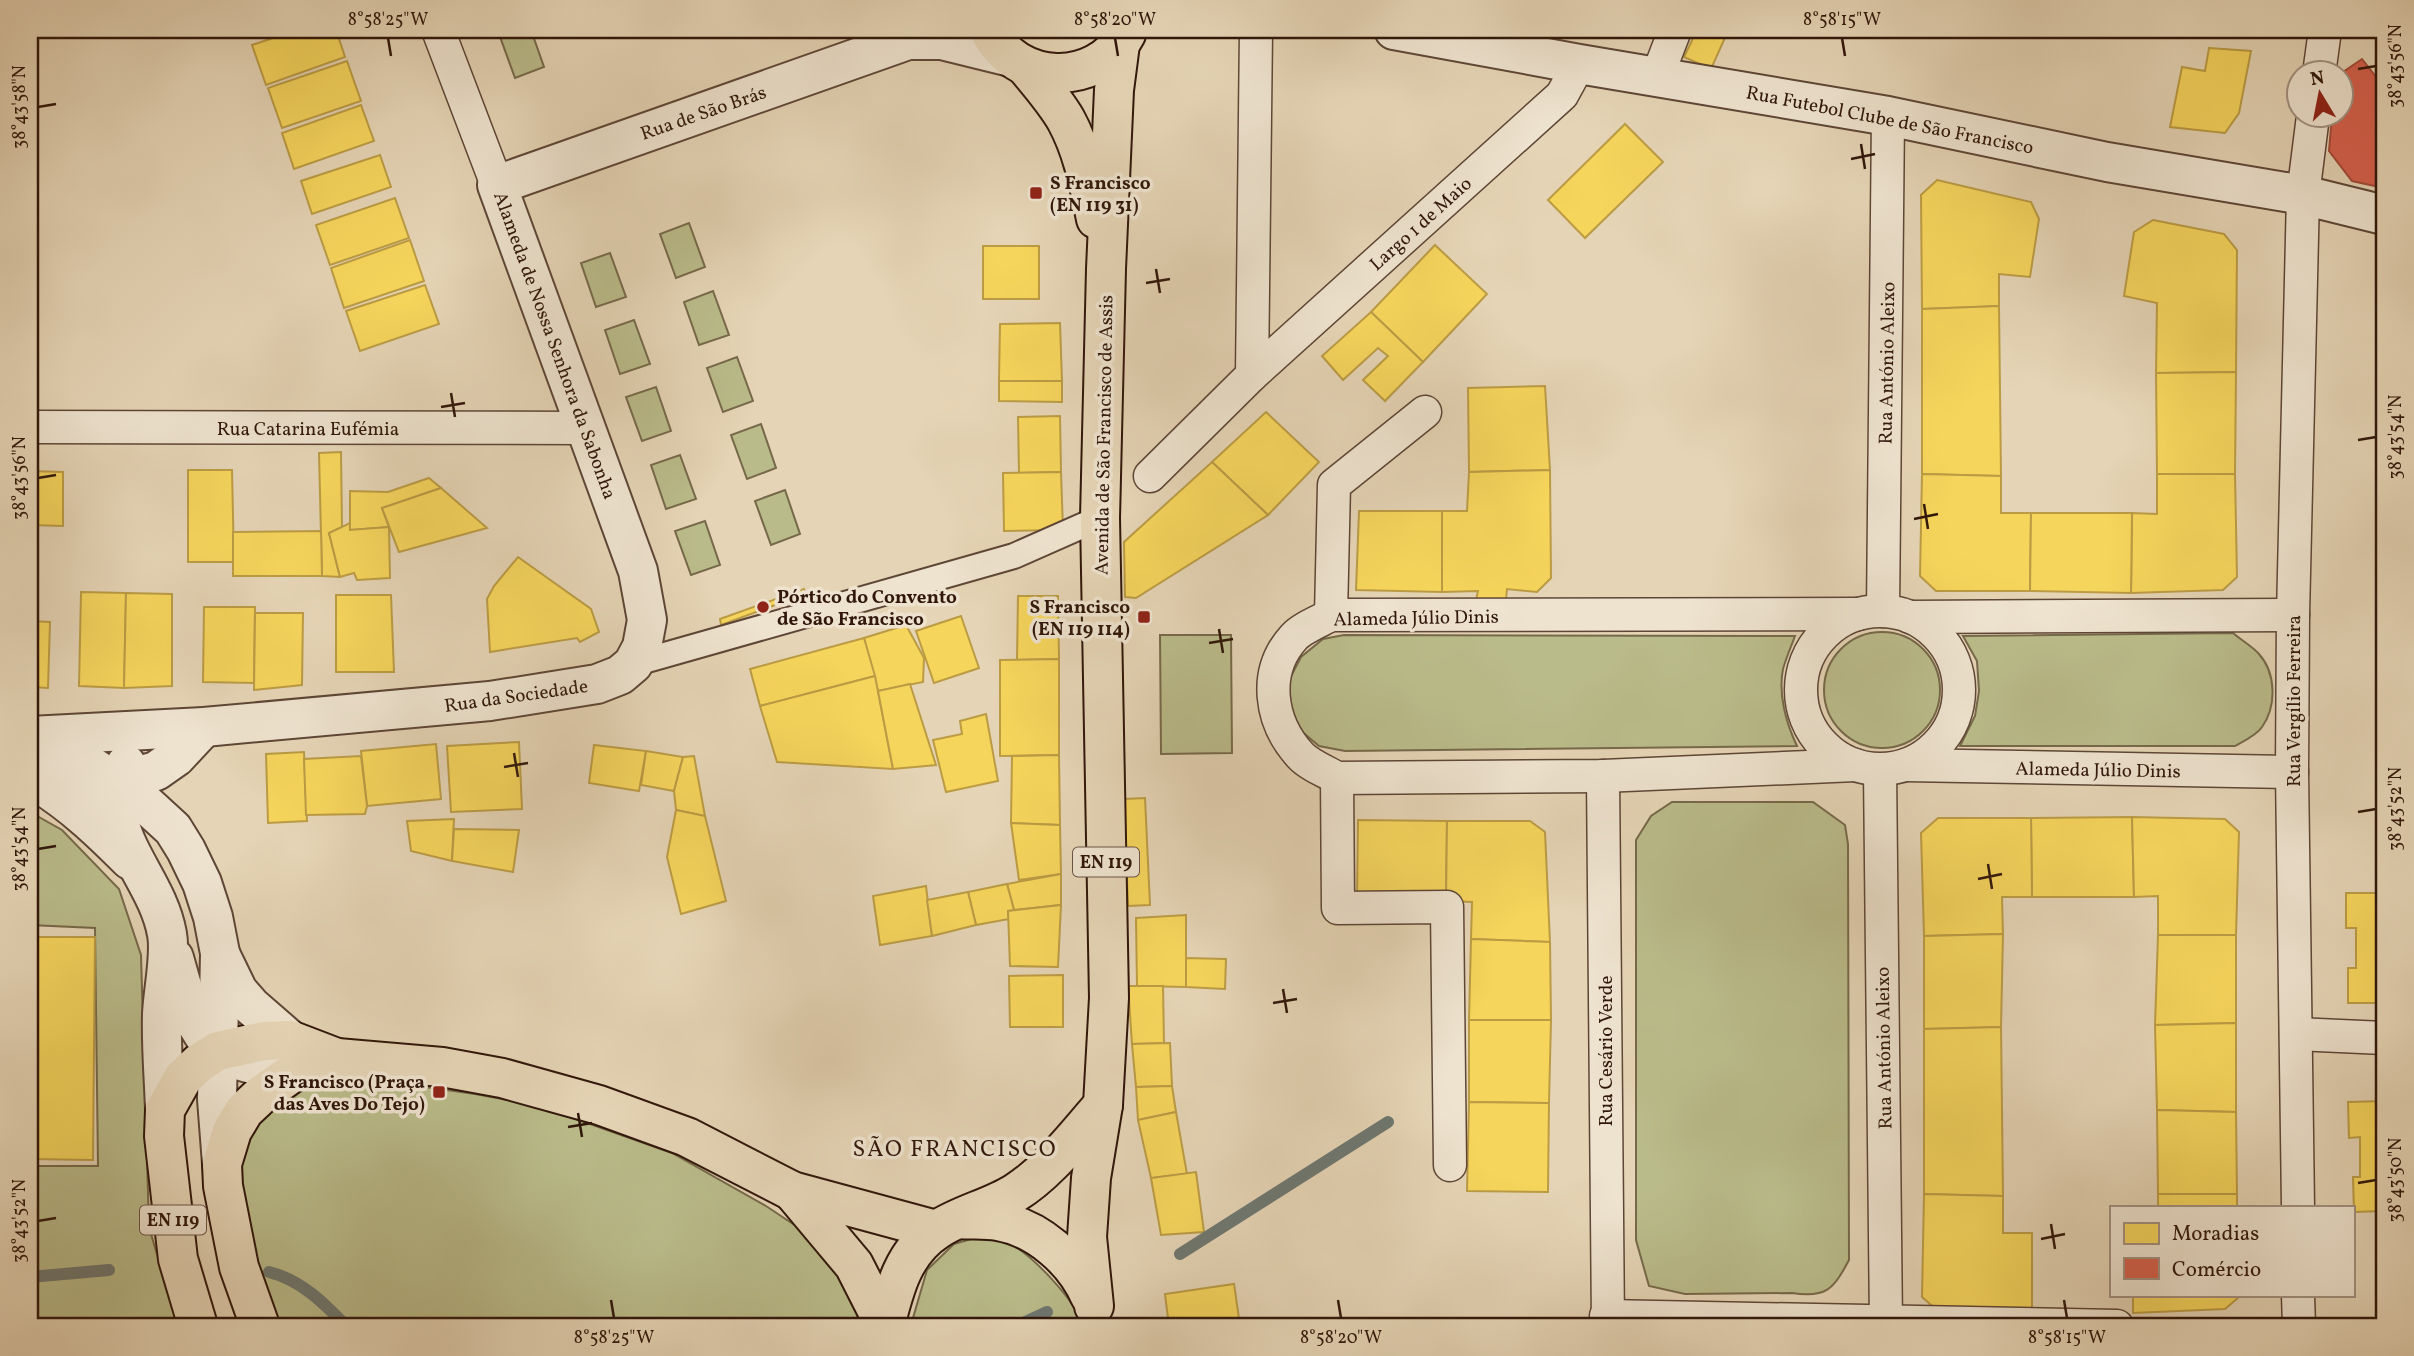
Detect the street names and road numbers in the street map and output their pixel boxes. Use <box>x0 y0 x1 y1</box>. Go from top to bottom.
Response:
street label: Rua de São Brás <box>637 80 770 148</box>
street label: Rua Futebol Clube de São Francisco <box>1744 80 2036 162</box>
street label: Largo 1 de Maio <box>1365 172 1478 277</box>
street label: Alameda de Nossa Senhora da Sabonha <box>486 188 622 503</box>
street label: Rua António Aleixo <box>1874 281 1902 445</box>
street label: Avenida de São Francisco de Assis <box>1090 295 1120 575</box>
street label: Rua Catarina Eufémia <box>217 417 399 443</box>
street label: Alameda Júlio Dinis <box>1333 605 1499 633</box>
street label: Rua Vergílio Ferreira <box>2282 615 2308 787</box>
street label: Rua da Sociedade <box>443 674 590 720</box>
street label: Alameda Júlio Dinis <box>2015 757 2181 785</box>
road number: EN 119 <box>1073 848 1139 876</box>
street label: Rua António Aleixo <box>1871 966 1899 1130</box>
street label: Rua Cesário Verde <box>1594 976 1620 1126</box>
road number: EN 119 <box>140 1205 206 1234</box>

